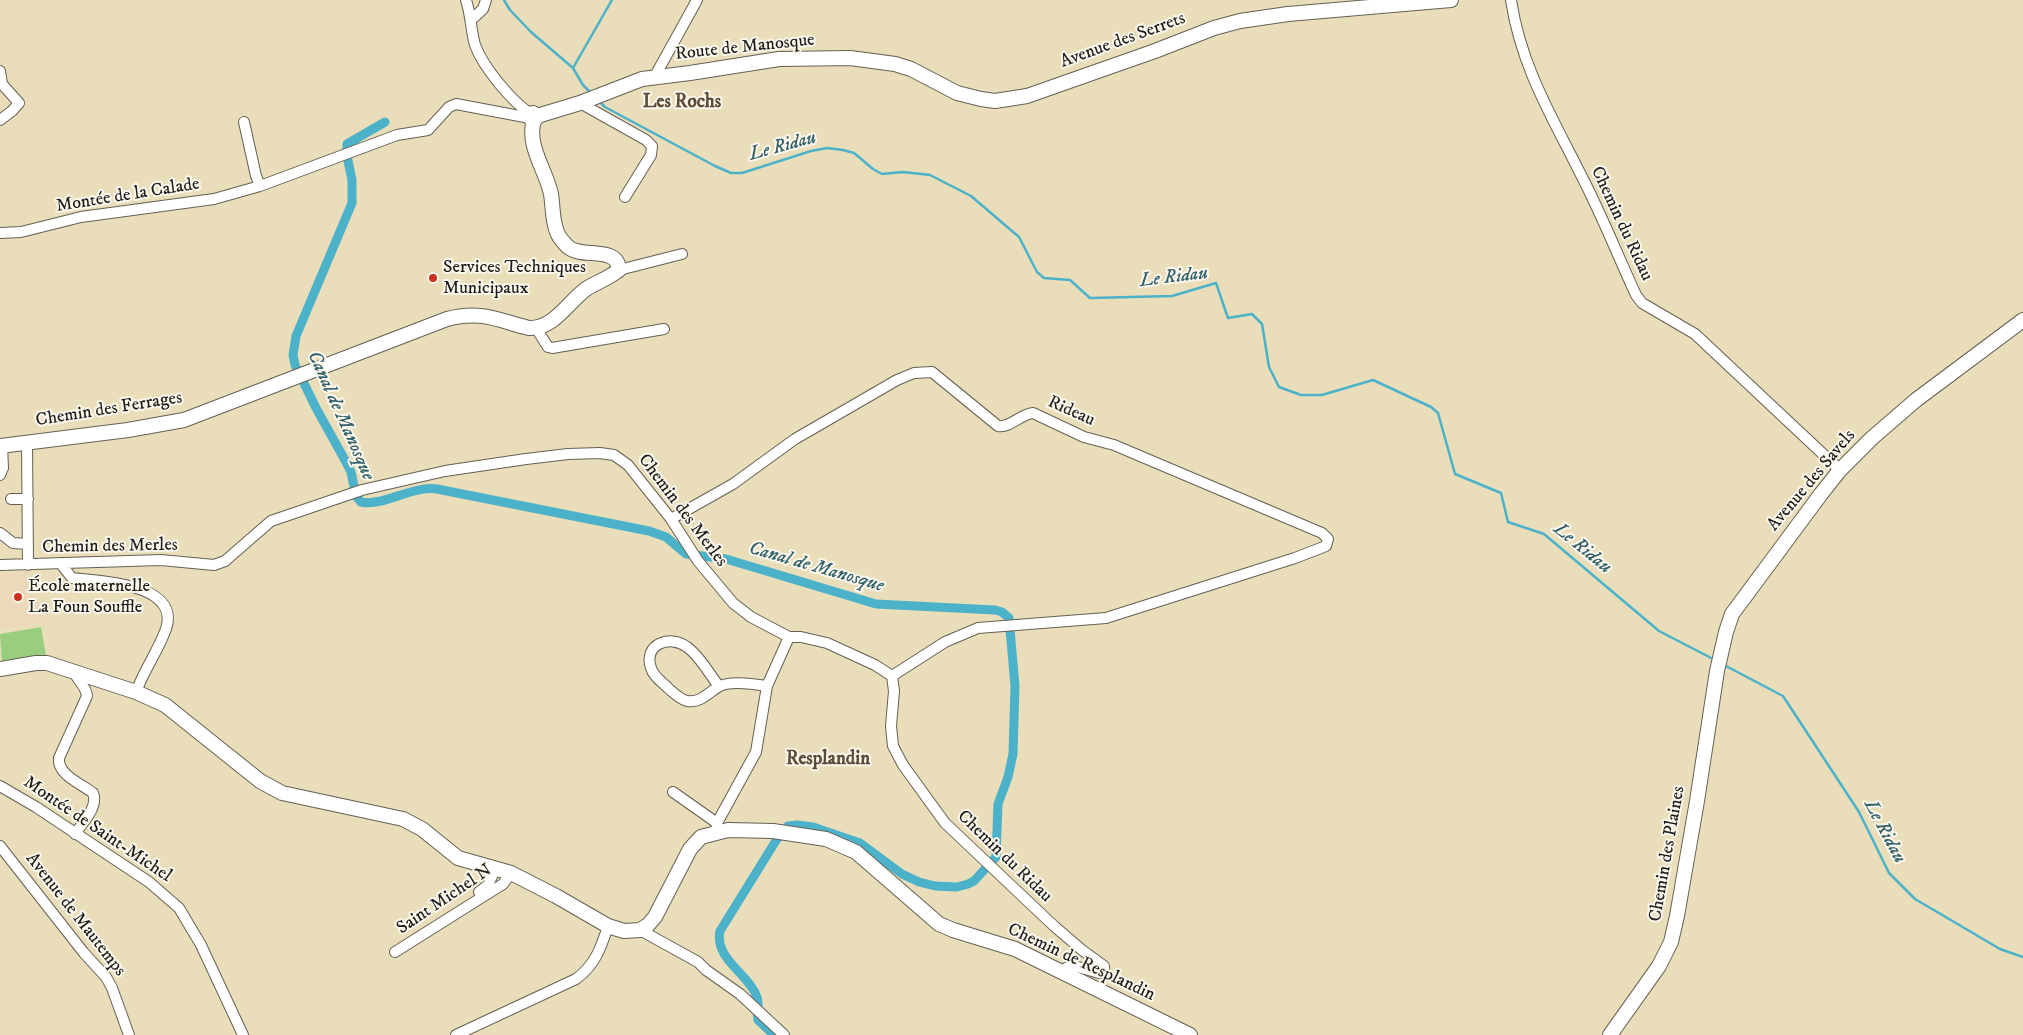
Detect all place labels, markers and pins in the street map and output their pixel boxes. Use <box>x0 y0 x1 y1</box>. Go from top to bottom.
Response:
place label: Services Techniques Municipaux <box>443 257 586 300</box>
marker: Services Techniques Municipaux <box>427 272 439 284</box>
place label: École maternelle La Foun Souffle <box>28 576 150 618</box>
marker: École maternelle La Foun Souffle <box>12 591 24 603</box>

